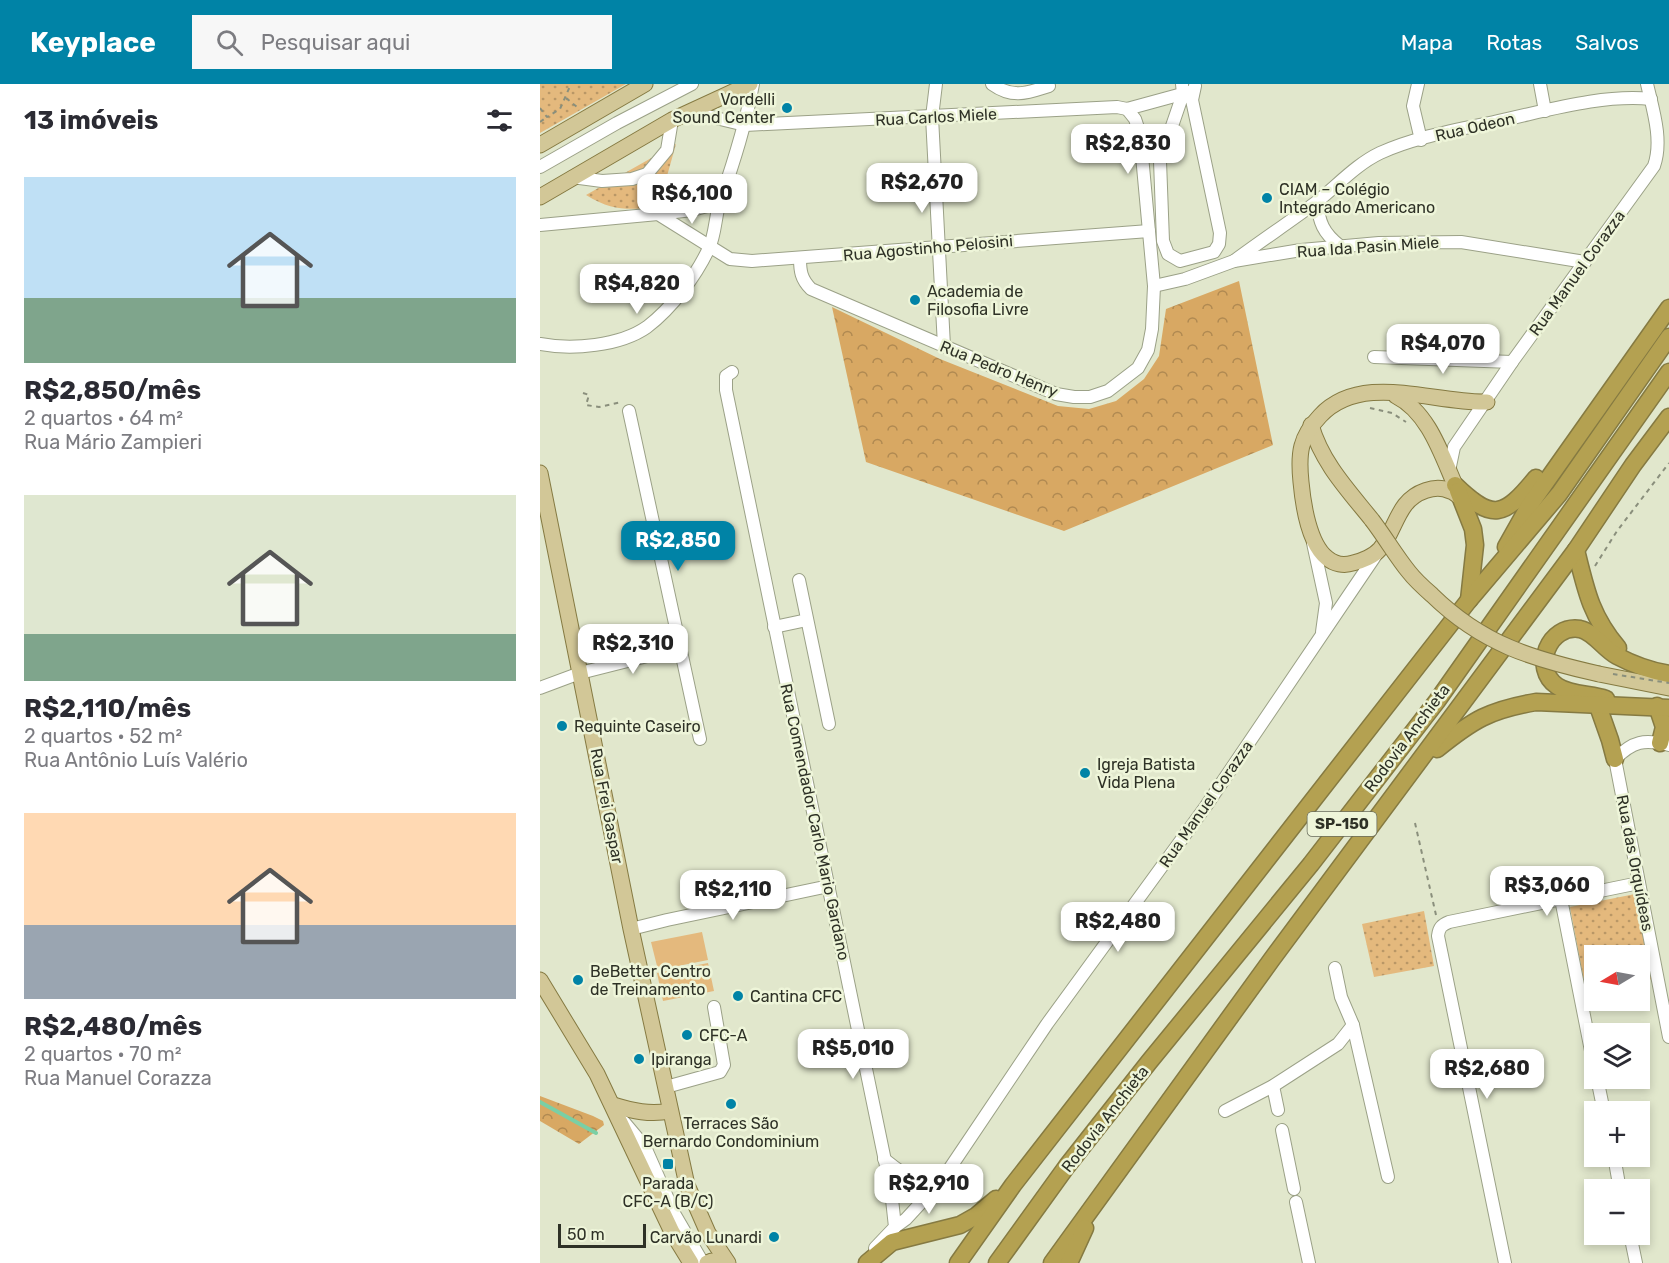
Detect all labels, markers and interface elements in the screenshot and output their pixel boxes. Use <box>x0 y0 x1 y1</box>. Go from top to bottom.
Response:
search box <box>192 15 612 69</box>
text: Keyplace <box>30 26 156 59</box>
icon: search <box>213 26 246 59</box>
text: Pesquisar aqui <box>261 29 410 56</box>
text: Mapa <box>1401 30 1453 55</box>
text: Rotas <box>1486 30 1542 55</box>
text: Salvos <box>1575 30 1639 55</box>
place label: Vordelli Sound Center <box>673 90 775 127</box>
marker: Vordelli Sound Center <box>780 101 794 115</box>
icon: filters <box>483 104 516 137</box>
street label: Rua Carlos Miele <box>875 104 997 130</box>
text: 13 imóveis <box>24 105 158 136</box>
street label: Rua Odeon <box>1433 109 1517 145</box>
pin: R$2,830 <box>1073 124 1183 175</box>
text: R$2,830 <box>1085 131 1171 155</box>
pin: R$2,670 <box>867 163 977 214</box>
text: R$2,670 <box>880 170 964 194</box>
pin: R$6,100 <box>637 174 747 225</box>
place label: CIAM – Colégio Integrado Americano <box>1279 180 1435 217</box>
text: R$6,100 <box>651 181 733 205</box>
marker: CIAM – Colégio Integrado Americano <box>1260 191 1274 205</box>
street label: Rua Manuel Corazza <box>1525 207 1629 339</box>
icon: home <box>216 216 324 324</box>
street label: Rua Agostinho Pelosini <box>842 231 1014 265</box>
street label: Rua Ida Pasin Miele <box>1296 233 1440 261</box>
pin: R$4,820 <box>582 264 692 315</box>
text: R$4,820 <box>594 271 680 295</box>
place label: Academia de Filosofia Livre <box>927 282 1029 319</box>
marker: Academia de Filosofia Livre <box>908 293 922 307</box>
pin: R$4,070 <box>1388 324 1498 375</box>
text: R$4,070 <box>1401 331 1485 355</box>
street label: Rua Pedro Henry <box>937 337 1061 401</box>
text: R$2,850/mês <box>24 375 201 406</box>
text: 2 quartos · 64 m² <box>24 406 183 430</box>
text: Rua Mário Zampieri <box>24 430 202 454</box>
pin: R$2,850 <box>623 521 733 572</box>
text: R$2,850 <box>635 528 721 552</box>
icon: home <box>216 534 324 642</box>
pin: R$2,310 <box>578 624 688 675</box>
text: R$2,310 <box>592 631 674 655</box>
street label: Rodovia Anchieta <box>1360 680 1454 796</box>
street label: Rua Comendador Carlo Mario Gardano <box>776 682 854 962</box>
text: R$2,110/mês <box>24 693 191 724</box>
place label: Requinte Caseiro <box>574 717 701 736</box>
marker: Requinte Caseiro <box>555 719 569 733</box>
text: 2 quartos · 52 m² <box>24 724 182 748</box>
street label: Rua Manuel Corazza <box>1155 737 1257 871</box>
street label: Rua Frei Gaspar <box>587 747 627 865</box>
text: Rua Antônio Luís Valério <box>24 748 248 772</box>
place label: Igreja Batista Vida Plena <box>1097 755 1195 792</box>
marker: Igreja Batista Vida Plena <box>1078 766 1092 780</box>
street label: Rua das Orquídeas <box>1612 793 1658 933</box>
road number: SP-150 <box>1308 812 1376 836</box>
icon: home <box>216 852 324 960</box>
pin: R$3,060 <box>1492 866 1602 917</box>
pin: R$2,110 <box>678 870 788 921</box>
text: R$3,060 <box>1504 873 1590 897</box>
text: R$2,110 <box>694 877 772 901</box>
pin: R$2,480 <box>1063 902 1173 953</box>
text: R$2,480 <box>1075 909 1161 933</box>
north arrow <box>1584 945 1650 1011</box>
map controls <box>1584 945 1650 1245</box>
place label: BeBetter Centro de Treinamento <box>590 962 711 999</box>
marker: BeBetter Centro de Treinamento <box>571 973 585 987</box>
place label: Cantina CFC <box>750 987 842 1006</box>
marker: Cantina CFC <box>731 989 745 1003</box>
text: R$2,480/mês <box>24 1011 202 1042</box>
button: layers <box>1584 1023 1650 1089</box>
place label: CFC-A <box>699 1026 748 1045</box>
marker: CFC-A <box>680 1028 694 1042</box>
pin: R$5,010 <box>798 1029 908 1080</box>
text: R$5,010 <box>812 1036 894 1060</box>
text: 2 quartos · 70 m² <box>24 1042 182 1066</box>
pin: R$2,680 <box>1432 1049 1542 1100</box>
place label: Ipiranga <box>651 1050 712 1069</box>
marker: Ipiranga <box>632 1052 646 1066</box>
text: R$2,680 <box>1444 1056 1530 1080</box>
street label: Rodovia Anchieta <box>1058 1062 1152 1176</box>
text: Rua Manuel Corazza <box>24 1066 212 1090</box>
marker: Terraces São Bernardo Condominium <box>724 1097 738 1111</box>
button: + <box>1584 1101 1650 1167</box>
place label: Terraces São Bernardo Condominium <box>643 1114 819 1151</box>
marker: Parada CFC-A (B/C) <box>661 1157 675 1171</box>
pin: R$2,910 <box>874 1164 984 1215</box>
text: R$2,910 <box>888 1171 970 1195</box>
place label: Parada CFC-A (B/C) <box>623 1174 713 1211</box>
button: − <box>1584 1179 1650 1245</box>
scale bar <box>558 1221 646 1248</box>
text: 50 m <box>567 1225 605 1244</box>
place label: Carvão Lunardi <box>650 1228 762 1247</box>
marker: Carvão Lunardi <box>767 1230 781 1244</box>

